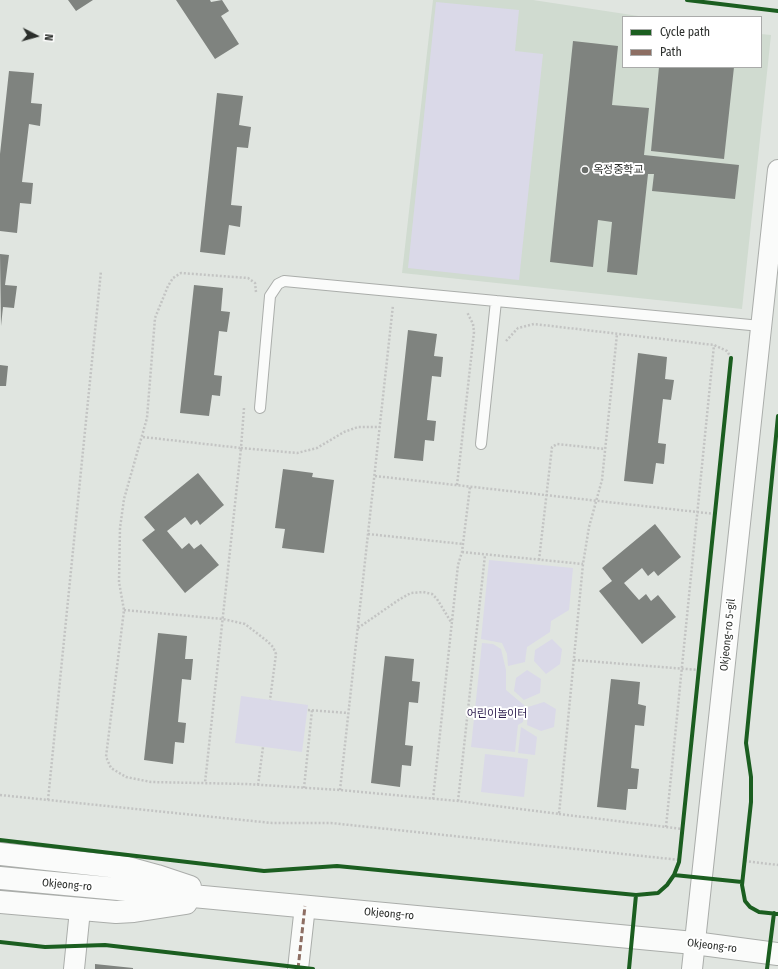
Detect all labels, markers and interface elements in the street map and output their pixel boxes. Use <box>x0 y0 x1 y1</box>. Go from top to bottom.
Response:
north arrow <box>16 16 56 56</box>
legend <box>622 16 762 68</box>
text: Cycle path <box>660 25 710 39</box>
text: N <box>42 33 55 41</box>
text: Path <box>660 45 682 59</box>
place label: 옥정중학교 <box>593 163 644 177</box>
marker: 옥정중학교 <box>580 165 590 175</box>
street label: Okjeong-ro 5-gil <box>718 598 738 672</box>
park label: 어린이놀이터 <box>467 707 527 721</box>
street label: Okjeong-ro <box>41 876 93 894</box>
street label: Okjeong-ro <box>363 905 415 923</box>
street label: Okjeong-ro <box>686 936 738 956</box>

